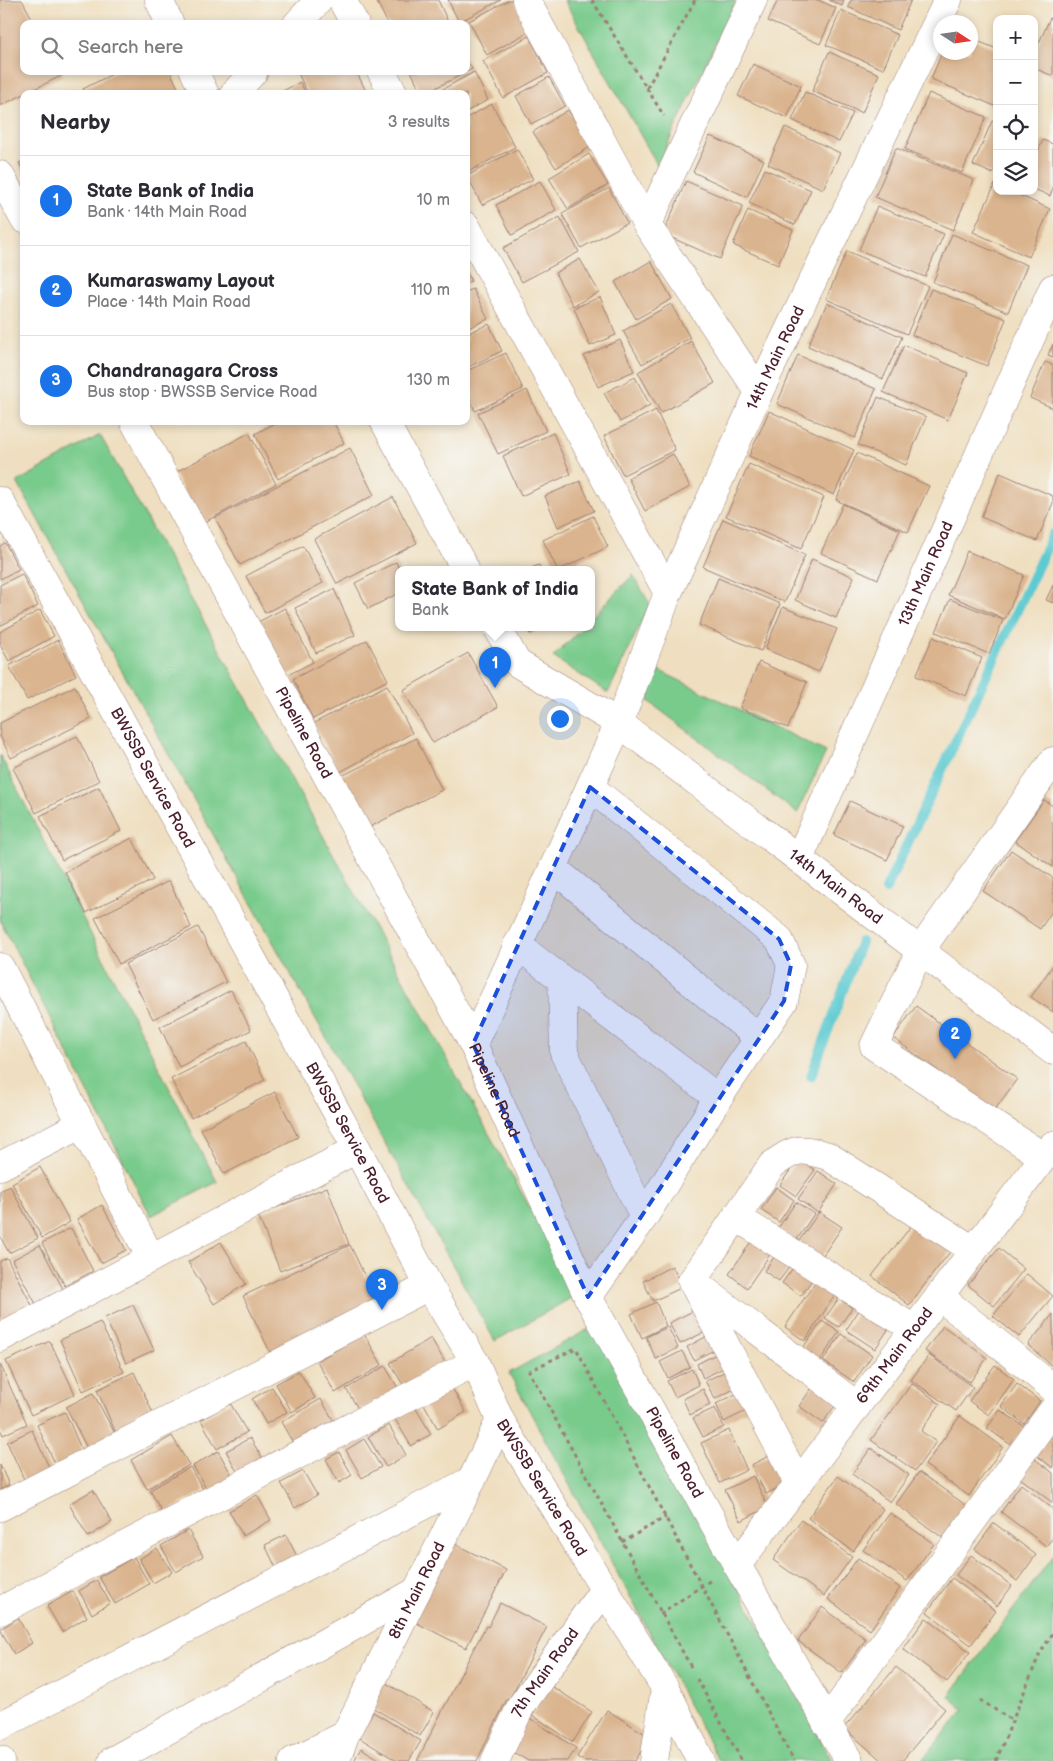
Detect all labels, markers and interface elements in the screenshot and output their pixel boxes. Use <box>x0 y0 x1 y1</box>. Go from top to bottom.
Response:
north arrow <box>933 15 978 60</box>
map controls <box>993 15 1038 195</box>
button: + <box>993 15 1038 60</box>
search box <box>20 20 470 75</box>
icon: search <box>38 34 66 62</box>
text: Search here <box>78 36 183 59</box>
button: − <box>993 60 1038 105</box>
button: locate <box>993 105 1038 150</box>
text: Nearby <box>40 110 110 135</box>
text: 3 results <box>388 113 450 132</box>
button: layers <box>993 150 1038 195</box>
text: State Bank of India <box>87 180 254 203</box>
text: 1 <box>53 191 59 210</box>
text: 10 m <box>417 191 450 210</box>
text: Bank · 14th Main Road <box>87 203 247 222</box>
text: Kumaraswamy Layout <box>87 270 275 293</box>
text: 2 <box>51 281 61 300</box>
text: 110 m <box>411 281 450 300</box>
text: Place · 14th Main Road <box>87 293 251 312</box>
street label: 14th Main Road <box>743 303 808 413</box>
text: Chandranagara Cross <box>87 360 278 383</box>
text: 3 <box>51 371 61 390</box>
text: 130 m <box>407 371 450 390</box>
text: Bus stop · BWSSB Service Road <box>87 383 318 402</box>
street label: 13th Main Road <box>894 519 957 629</box>
popup <box>395 566 595 631</box>
text: State Bank of India <box>411 578 579 601</box>
text: Bank <box>411 601 448 620</box>
pin: 1 <box>479 647 511 688</box>
street label: Pipeline Road <box>271 684 336 782</box>
street label: BWSSB Service Road <box>106 704 199 851</box>
your location <box>547 706 573 732</box>
street label: 14th Main Road <box>785 845 886 928</box>
pin: 2 <box>939 1018 971 1059</box>
street label: Pipeline Road <box>464 1040 524 1140</box>
street label: BWSSB Service Road <box>302 1059 393 1206</box>
pin: 3 <box>366 1269 398 1310</box>
street label: 69th Main Road <box>852 1304 937 1408</box>
street label: Pipeline Road <box>641 1403 707 1501</box>
street label: BWSSB Service Road <box>492 1416 591 1560</box>
street label: 8th Main Road <box>385 1539 449 1642</box>
street label: 7th Main Road <box>508 1624 583 1720</box>

